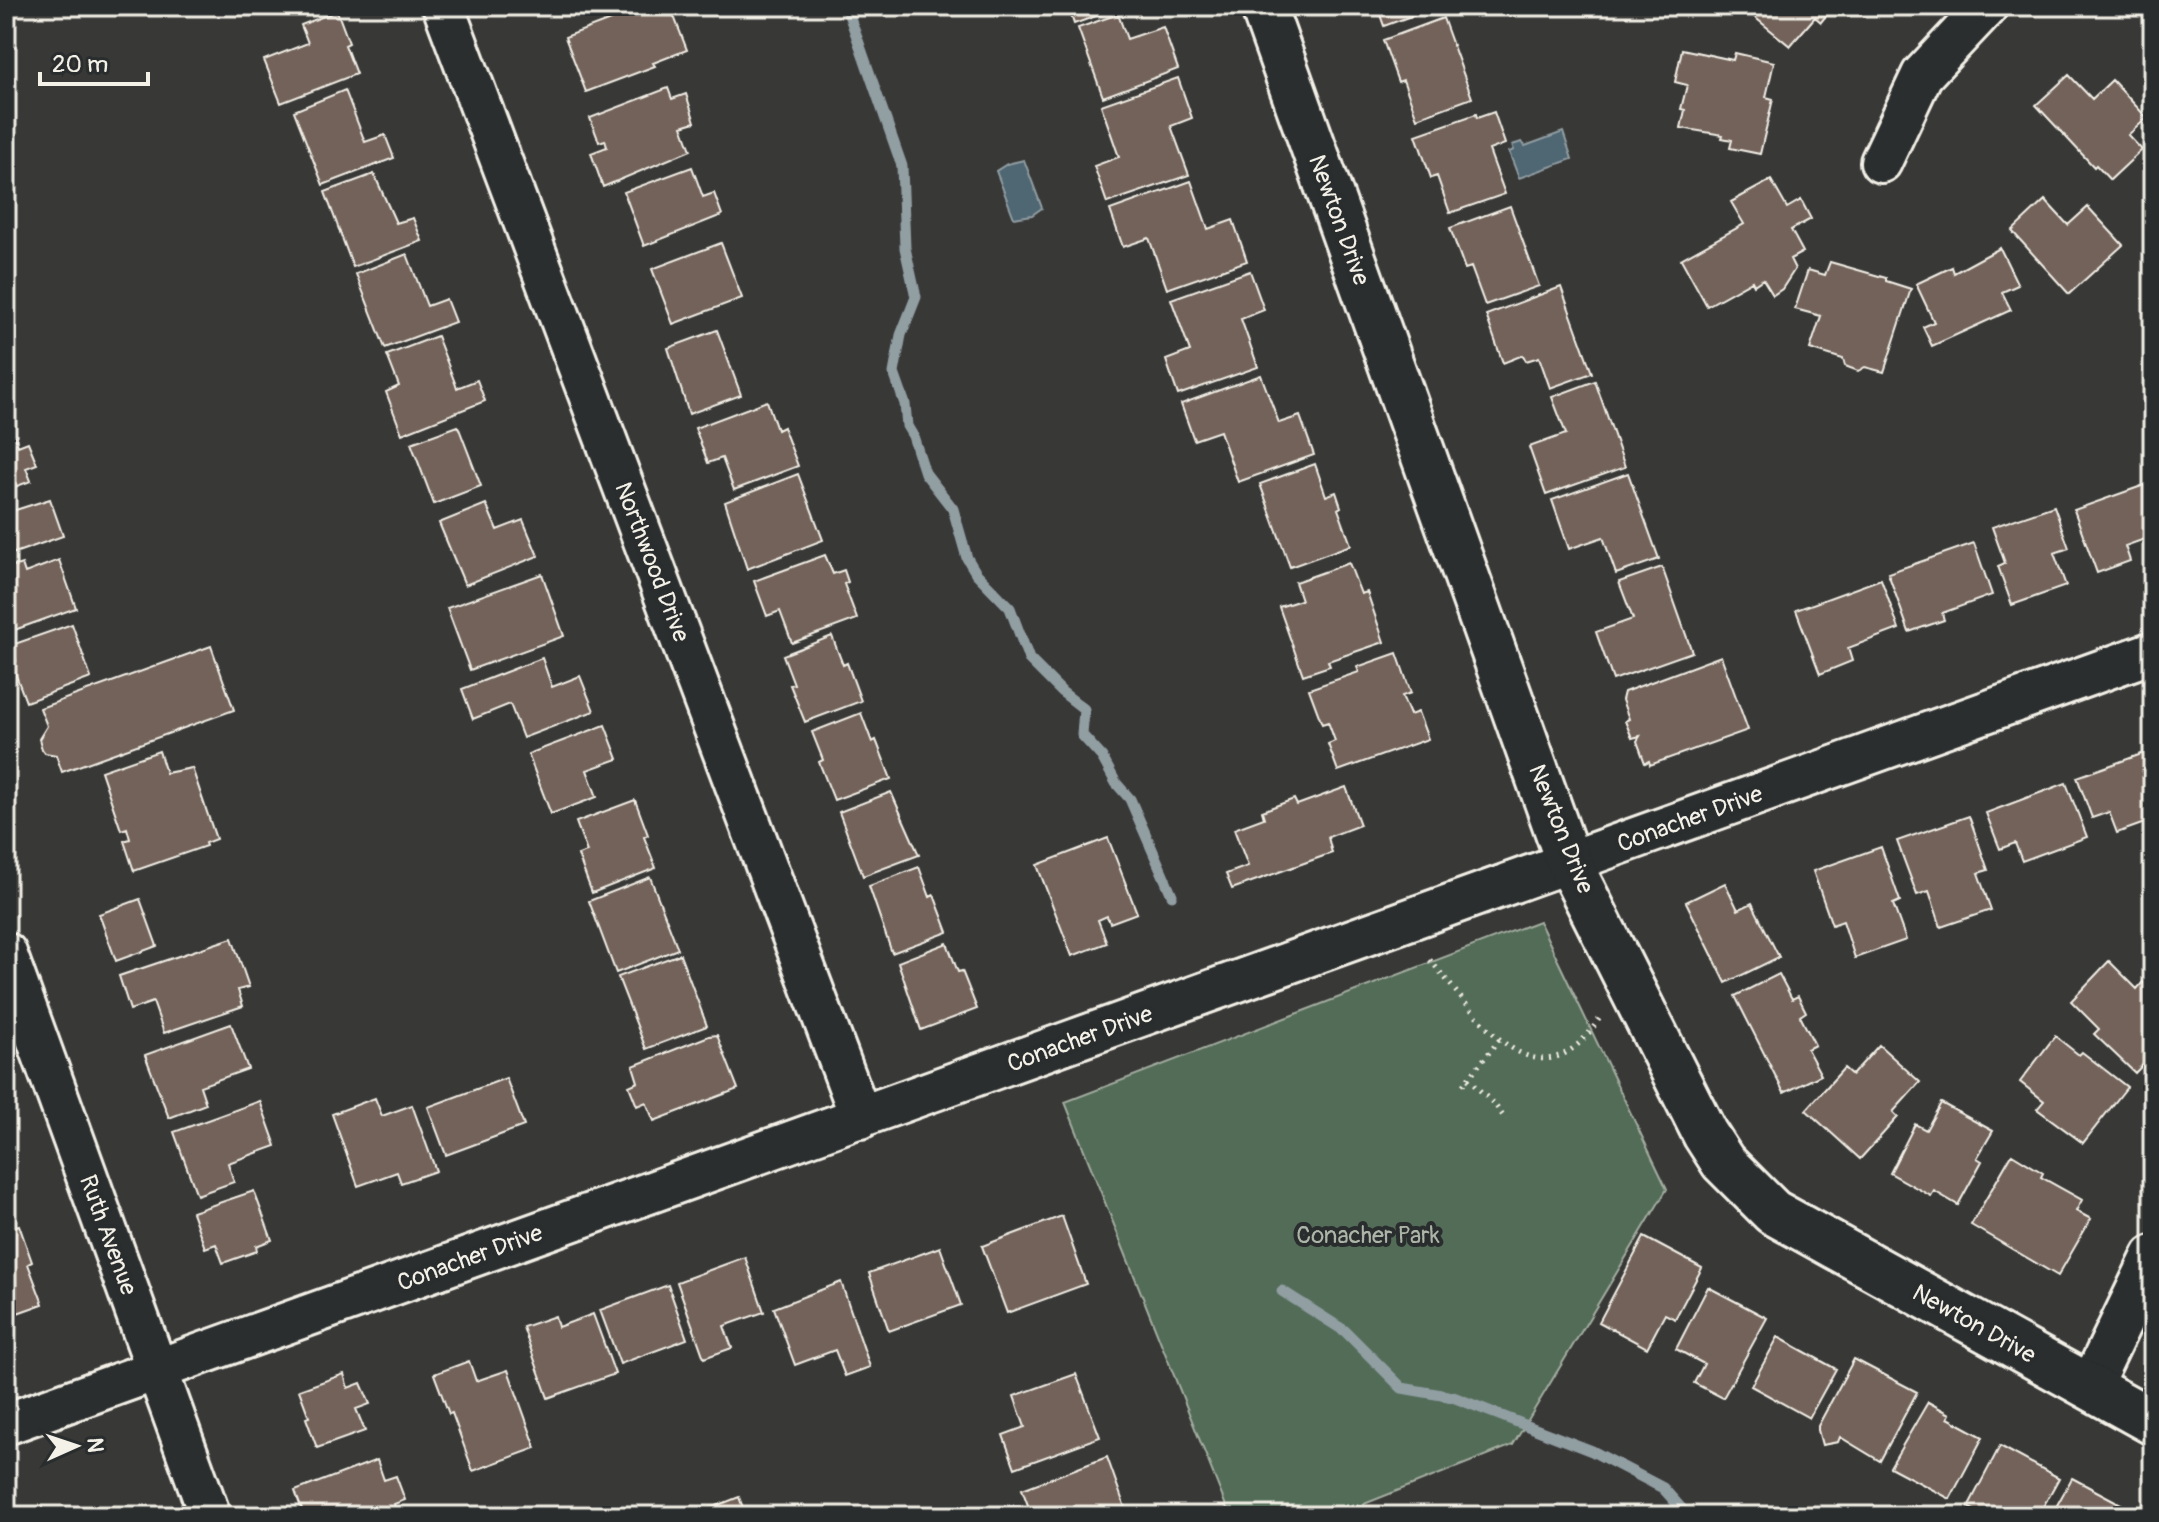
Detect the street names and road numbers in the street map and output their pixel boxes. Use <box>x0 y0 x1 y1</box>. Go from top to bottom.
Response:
street label: Newton Drive <box>1302 151 1376 289</box>
street label: Northwood Drive <box>608 478 696 646</box>
street label: Newton Drive <box>1522 760 1600 898</box>
street label: Conacher Drive <box>1613 779 1767 859</box>
street label: Conacher Drive <box>1003 999 1157 1079</box>
street label: Ruth Avenue <box>73 1171 143 1299</box>
street label: Conacher Drive <box>393 1218 547 1298</box>
street label: Newton Drive <box>1907 1278 2041 1370</box>

